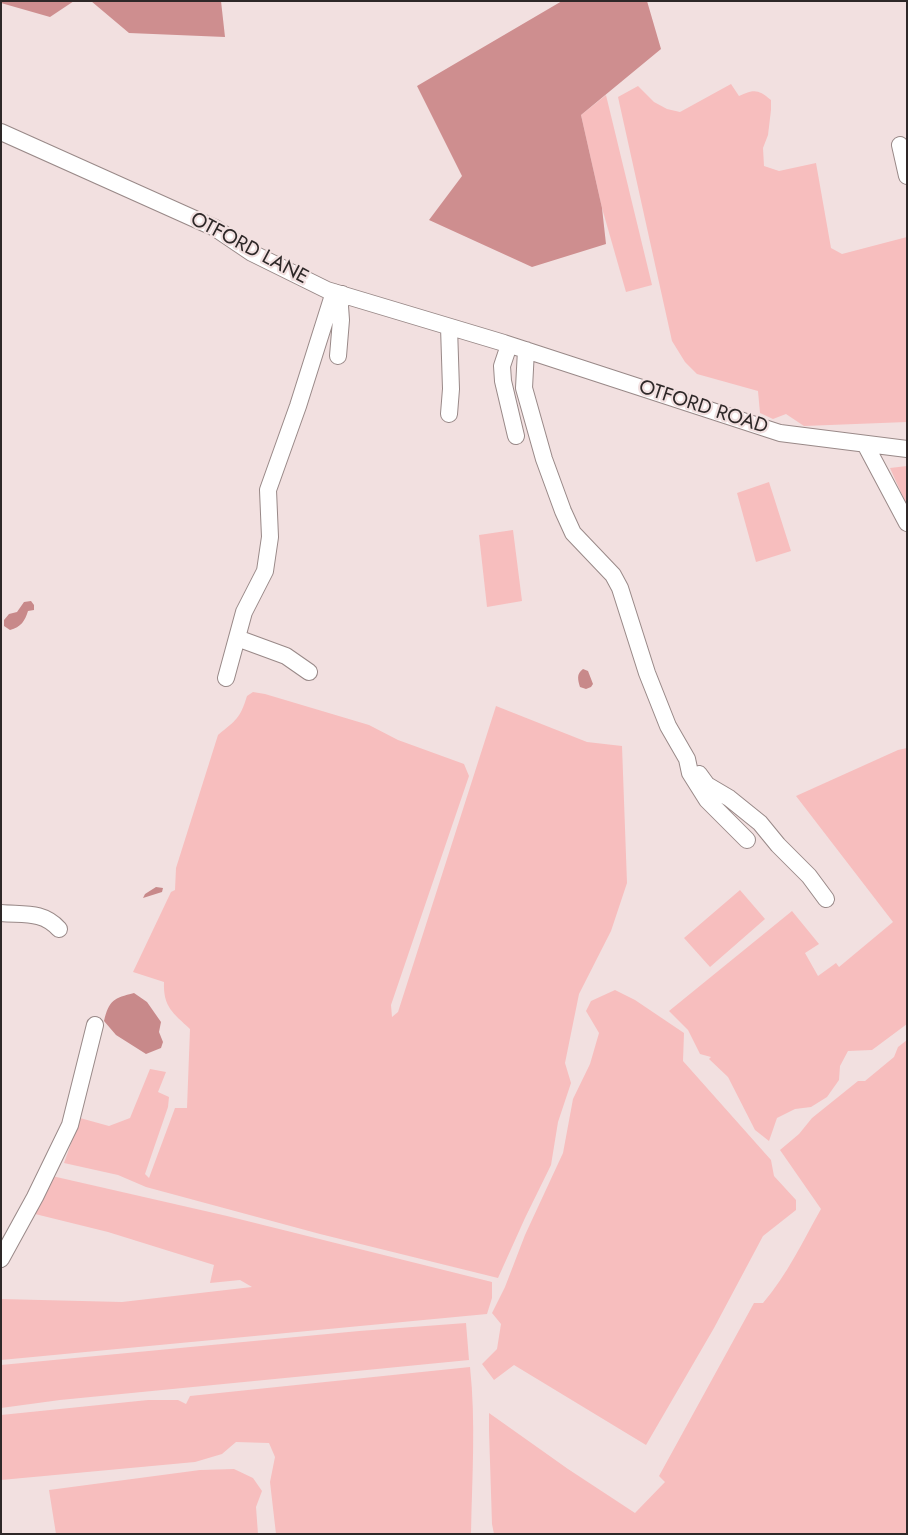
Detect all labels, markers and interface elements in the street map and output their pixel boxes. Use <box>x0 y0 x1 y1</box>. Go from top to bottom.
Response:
street label: OTFORD LANE <box>186 208 312 290</box>
street label: OTFORD ROAD <box>635 376 771 440</box>

